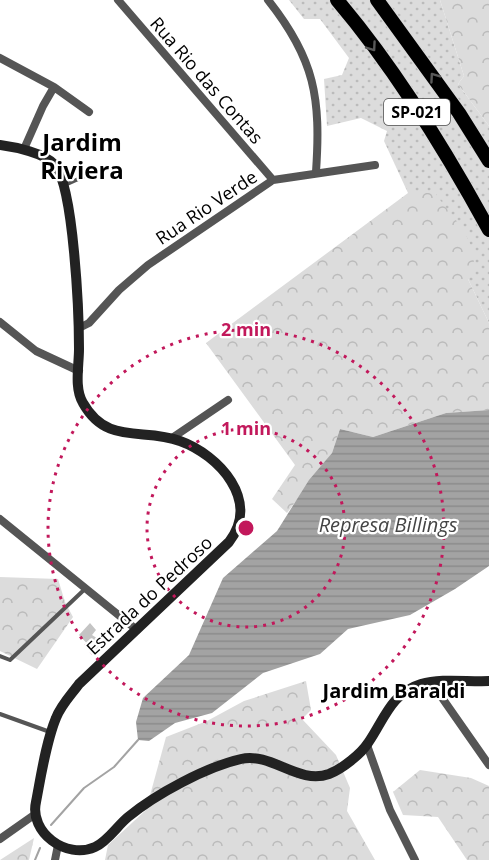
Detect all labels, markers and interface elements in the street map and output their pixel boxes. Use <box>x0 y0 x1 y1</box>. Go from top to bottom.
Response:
street label: Rua Rio das Contas <box>145 12 269 148</box>
one-way arrow <box>365 40 376 51</box>
one-way arrow <box>430 73 441 84</box>
road number: SP-021 <box>384 99 450 125</box>
district label: Jardim Riviera <box>40 125 124 186</box>
street label: Rua Rio Verde <box>151 164 261 250</box>
text: 2 min <box>221 317 271 341</box>
text: 1 min <box>221 416 271 440</box>
water label: Represa Billings <box>319 511 458 538</box>
centre of rings <box>236 518 256 538</box>
street label: Estrada do Pedroso <box>81 530 217 660</box>
district label: Jardim Baraldi <box>321 677 465 704</box>

